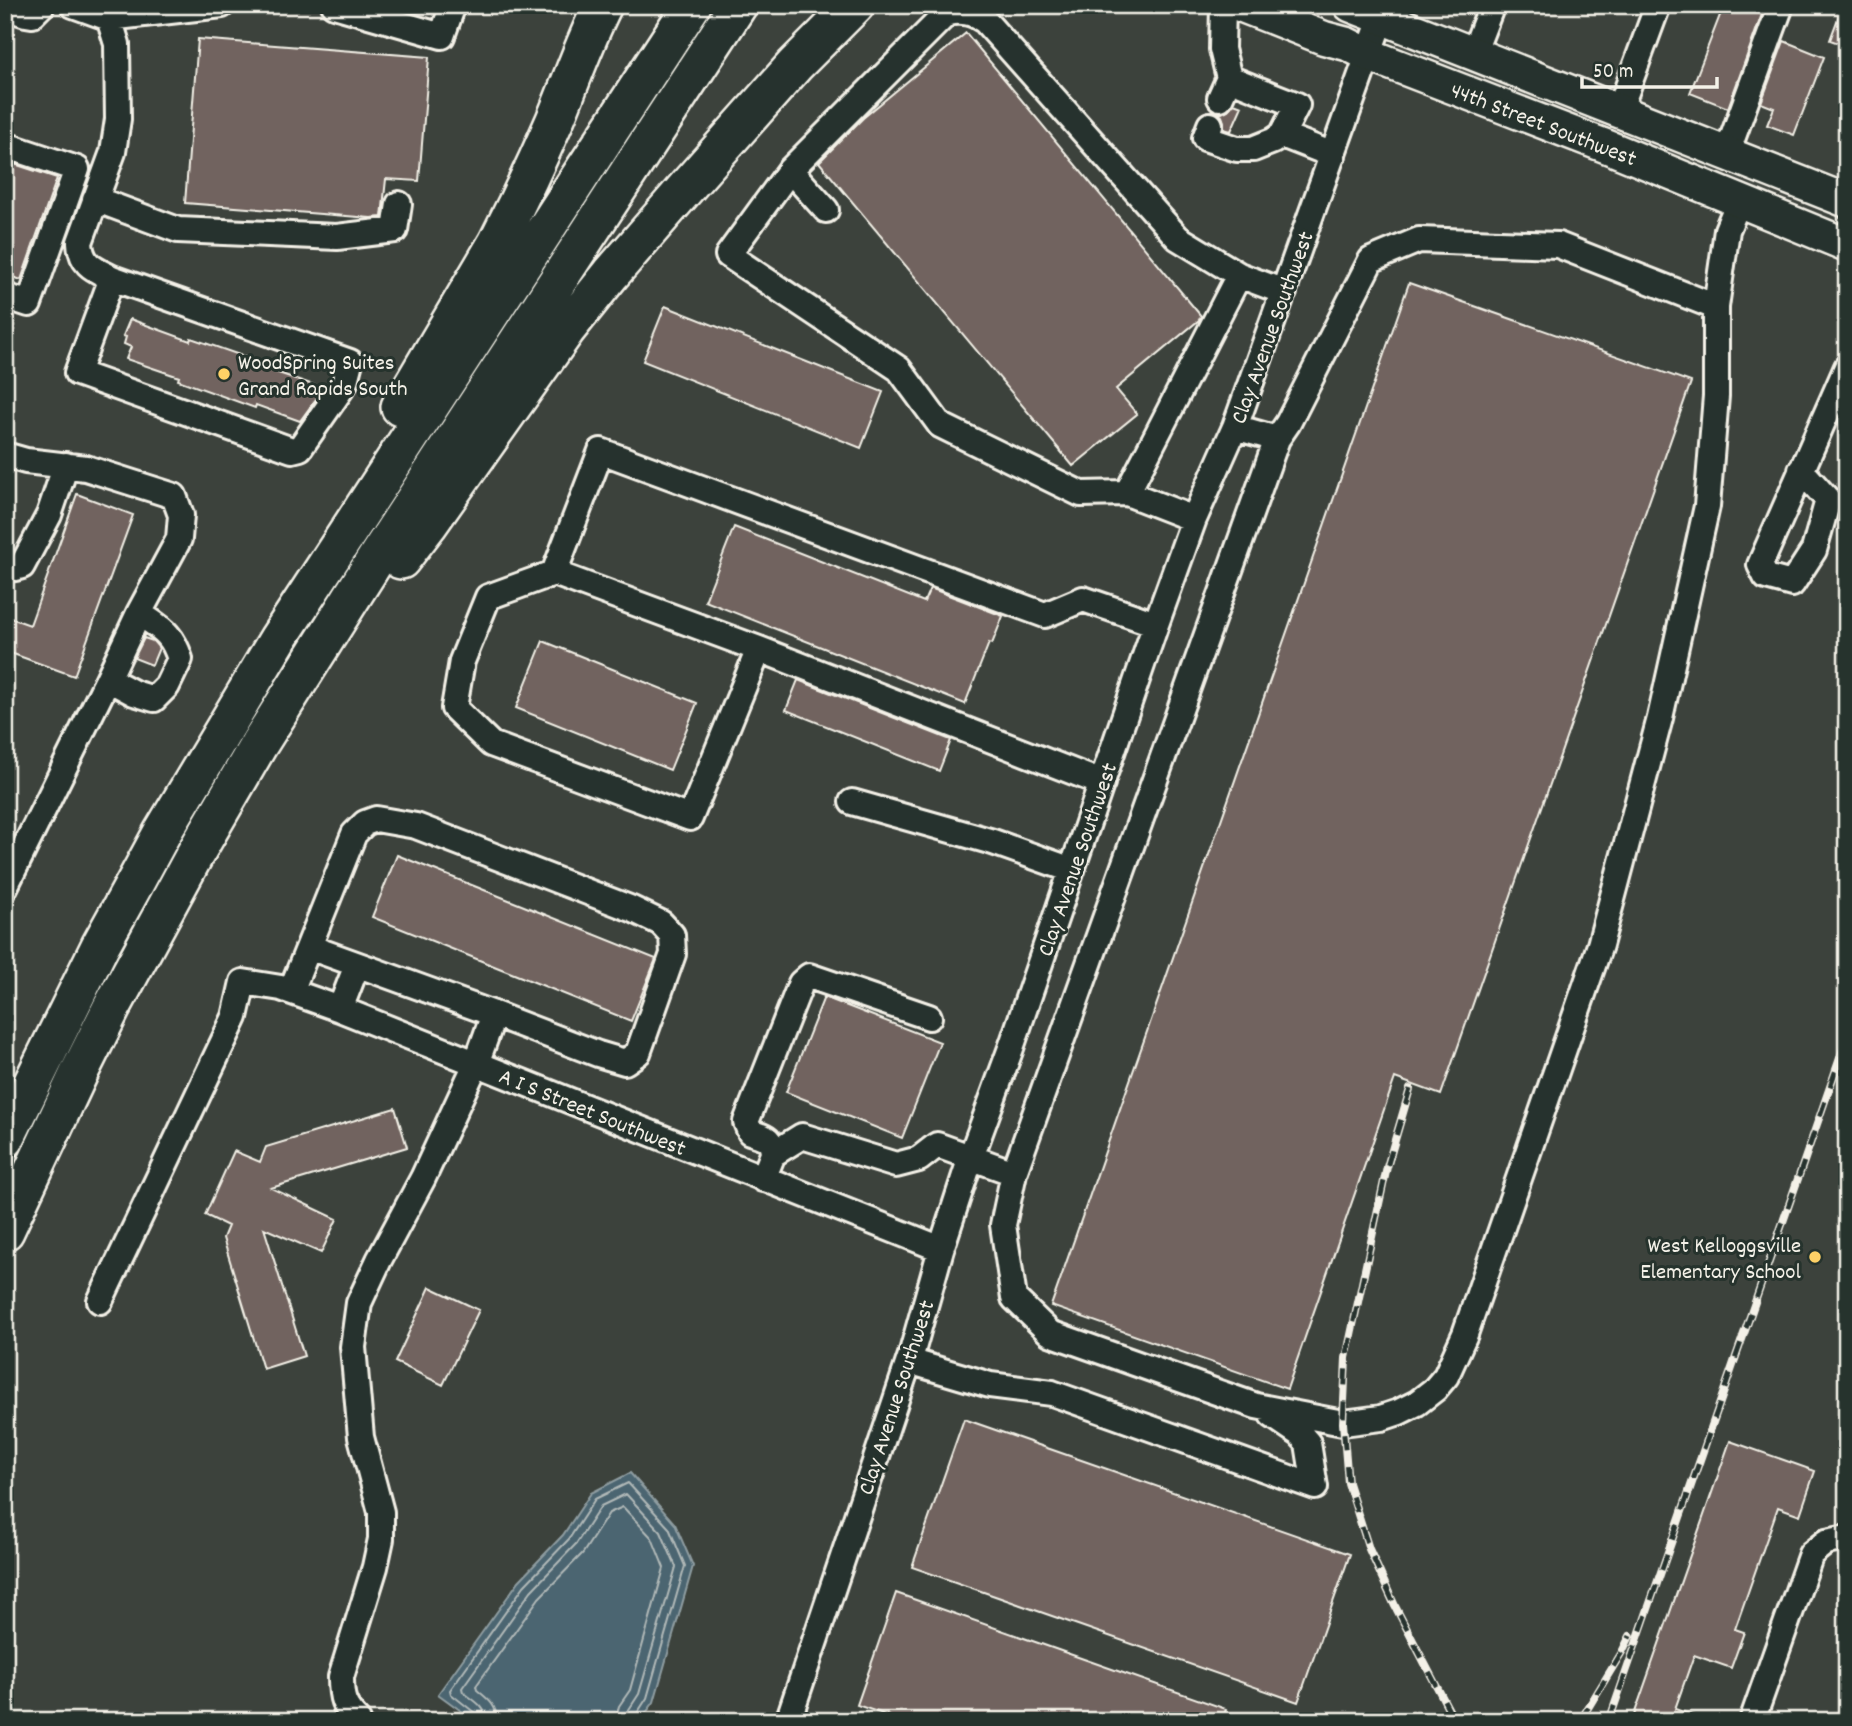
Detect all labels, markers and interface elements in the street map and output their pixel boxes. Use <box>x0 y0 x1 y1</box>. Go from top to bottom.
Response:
scale bar <box>1582 46 1717 90</box>
text: 50 m <box>1593 58 1633 88</box>
street label: 44th Street Southwest <box>1445 76 1641 177</box>
street label: Clay Avenue Southwest <box>1224 227 1324 429</box>
place label: WoodSpring Suites Grand Rapids South <box>238 348 407 407</box>
marker: WoodSpring Suites Grand Rapids South <box>216 366 232 382</box>
street label: Clay Avenue Southwest <box>1031 759 1128 961</box>
street label: A I S Street Southwest <box>493 1062 690 1167</box>
place label: West Kelloggsville Elementary School <box>1640 1231 1802 1290</box>
marker: West Kelloggsville Elementary School <box>1807 1249 1823 1265</box>
street label: Clay Avenue Southwest <box>851 1297 945 1500</box>

